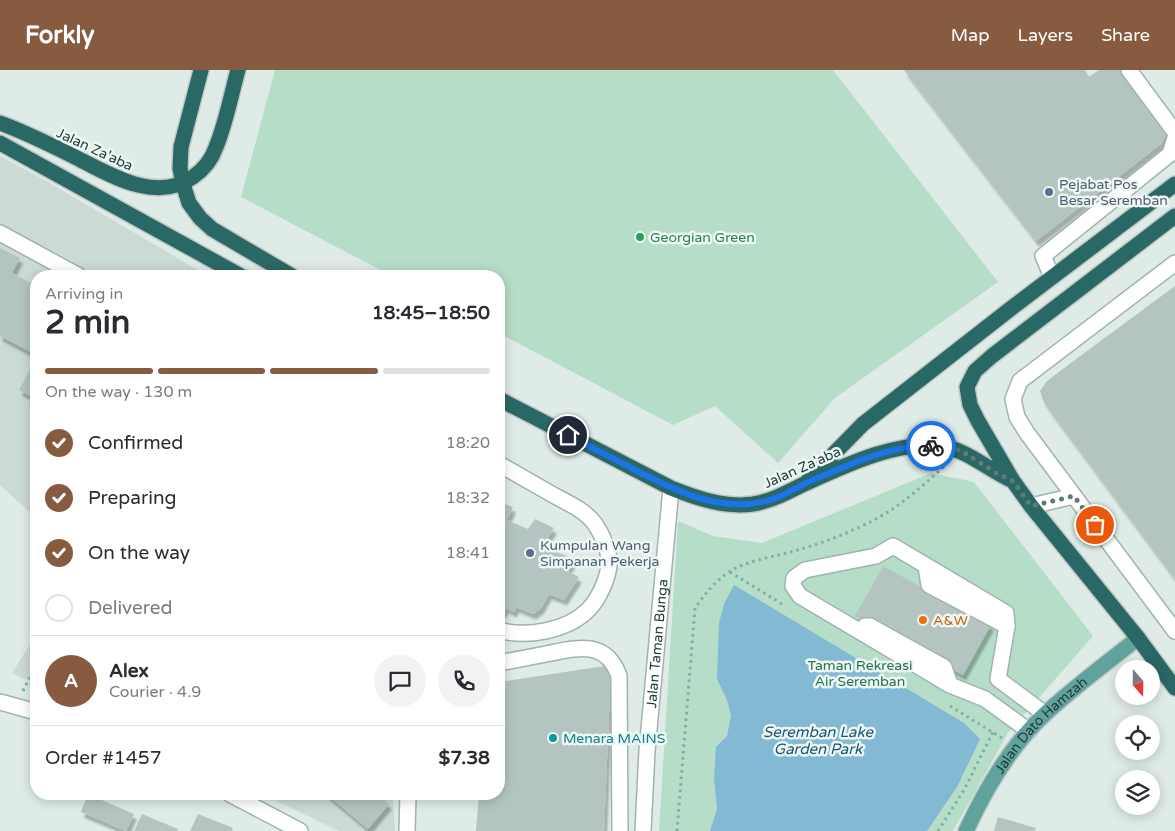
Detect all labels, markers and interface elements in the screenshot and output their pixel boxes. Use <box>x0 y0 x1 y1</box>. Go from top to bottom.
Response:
text: Forkly <box>25 21 94 50</box>
text: Map <box>951 24 990 46</box>
text: Layers <box>1018 24 1073 46</box>
text: Share <box>1101 24 1150 46</box>
street label: Jalan Za'aba <box>54 124 136 175</box>
place label: Pejabat Pos Besar Seremban <box>1059 176 1168 209</box>
marker: Pejabat Pos Besar Seremban <box>1043 186 1055 198</box>
place label: Georgian Green <box>650 229 755 246</box>
marker: Georgian Green <box>634 231 646 243</box>
text: Arriving in <box>45 284 123 304</box>
text: 18:45–18:50 <box>372 302 490 324</box>
text: 2 min <box>45 304 130 342</box>
text: On the way · 130 m <box>45 382 192 402</box>
pin <box>547 414 589 456</box>
icon: home <box>554 421 582 449</box>
courier <box>906 421 956 471</box>
icon: check <box>45 429 73 457</box>
text: Confirmed <box>88 432 183 454</box>
icon: bike <box>917 432 945 460</box>
text: 18:20 <box>446 433 490 453</box>
street label: Jalan Za'aba <box>761 443 843 492</box>
icon: check <box>45 484 73 512</box>
text: Preparing <box>88 487 177 509</box>
text: 18:32 <box>446 488 490 508</box>
pin <box>1074 504 1116 546</box>
icon: bag <box>1081 511 1109 539</box>
place label: Kumpulan Wang Simpanan Pekerja <box>540 537 659 570</box>
icon: check <box>45 539 73 567</box>
text: On the way <box>88 542 190 564</box>
text: 18:41 <box>446 543 490 563</box>
marker: Kumpulan Wang Simpanan Pekerja <box>524 547 536 559</box>
street label: Jalan Taman Bunga <box>643 578 672 709</box>
text: Delivered <box>88 597 173 619</box>
place label: A&W <box>933 612 968 629</box>
marker: A&W <box>917 614 929 626</box>
button: chat <box>374 655 426 707</box>
button: phone <box>438 655 490 707</box>
park label: Taman Rekreasi Air Seremban <box>808 657 912 690</box>
text: Alex <box>109 660 149 682</box>
north arrow <box>1115 660 1160 705</box>
map controls <box>1115 660 1160 815</box>
text: A <box>64 670 78 692</box>
street label: Jalan Dato Hamzah <box>991 673 1091 777</box>
text: Courier · 4.9 <box>109 682 201 702</box>
button: locate <box>1115 715 1160 760</box>
water label: Seremban Lake Garden Park <box>763 723 875 758</box>
place label: Menara MAINS <box>563 730 666 747</box>
marker: Menara MAINS <box>547 732 559 744</box>
text: Order #1457 <box>45 747 162 769</box>
text: $7.38 <box>439 747 490 769</box>
button: layers <box>1115 770 1160 815</box>

